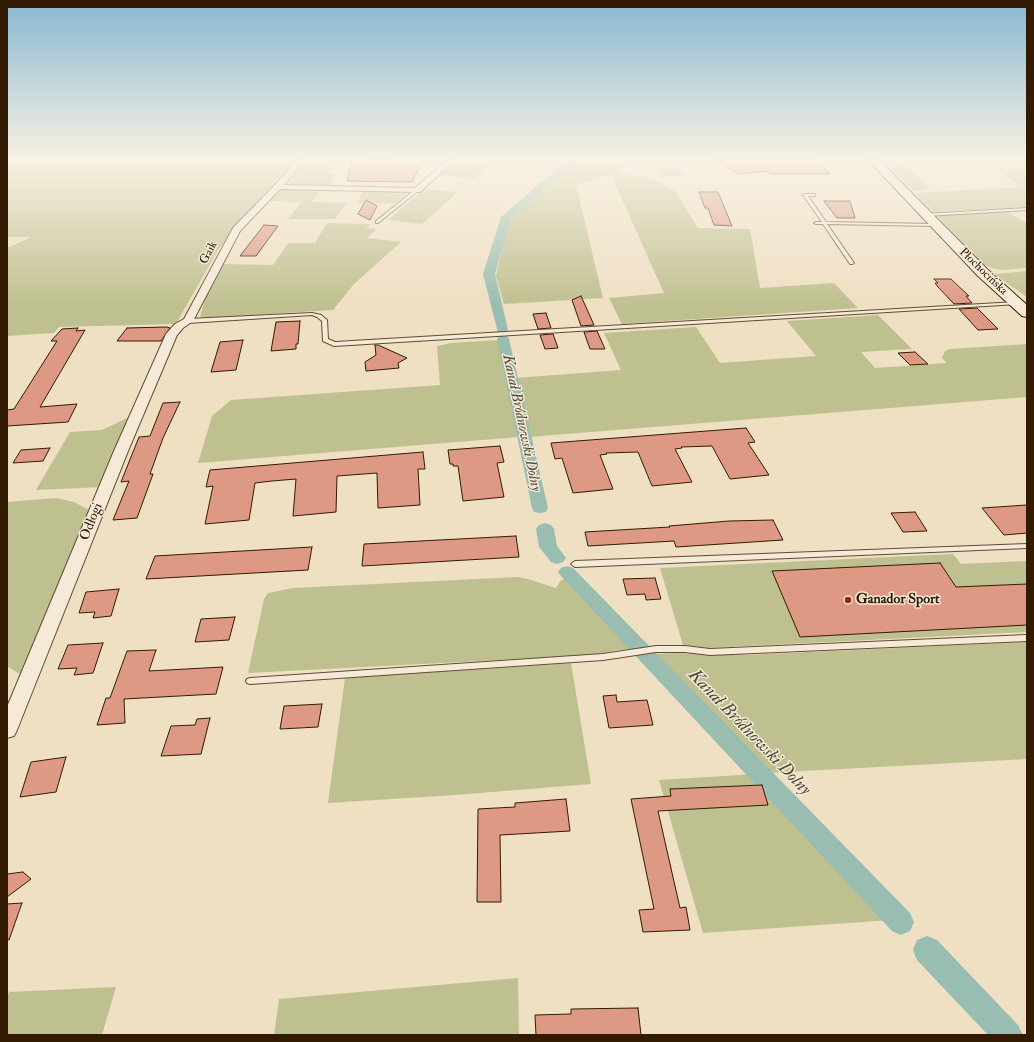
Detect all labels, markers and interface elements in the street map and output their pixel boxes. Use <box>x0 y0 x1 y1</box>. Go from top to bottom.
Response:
street label: Gaik <box>197 239 221 267</box>
street label: Płochocińska <box>956 245 1010 299</box>
water label: Kanał Bródnowski Dolny <box>498 353 544 493</box>
street label: Odłogi <box>77 501 107 543</box>
place label: Ganador Sport <box>856 592 940 608</box>
marker: Ganador Sport <box>843 595 853 605</box>
water label: Kanał Bródnowski Dolny <box>683 665 815 801</box>

